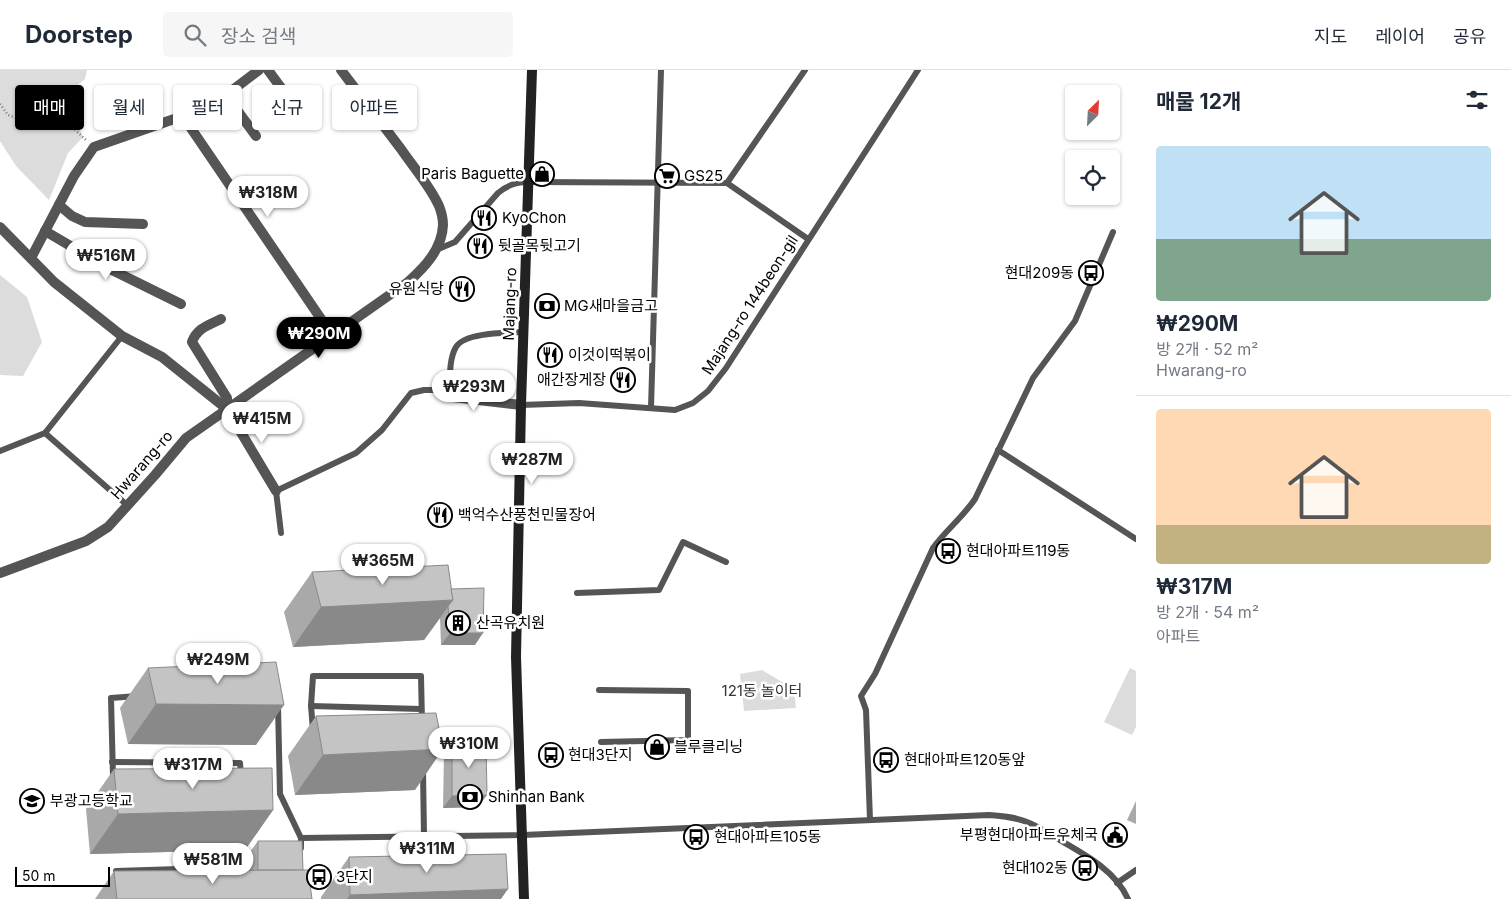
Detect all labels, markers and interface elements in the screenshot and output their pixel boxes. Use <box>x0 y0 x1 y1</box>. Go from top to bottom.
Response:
search box <box>163 12 513 57</box>
text: Doorstep <box>25 20 133 49</box>
icon: search <box>181 21 209 49</box>
text: 장소 검색 <box>221 25 296 48</box>
text: 지도 <box>1314 26 1347 47</box>
text: 레이어 <box>1375 26 1425 47</box>
text: 공유 <box>1453 26 1486 47</box>
chip: 매매 <box>15 85 84 130</box>
chip: 월세 <box>94 85 163 130</box>
chip: 필터 <box>173 85 242 130</box>
chip: 신규 <box>252 85 322 130</box>
chip: 아파트 <box>332 85 417 130</box>
north arrow <box>1065 85 1120 140</box>
map controls <box>1065 85 1120 205</box>
icon: filters <box>1463 86 1491 114</box>
text: 매물 12개 <box>1156 89 1241 114</box>
button: locate <box>1065 150 1120 205</box>
shop icon: Paris Baguette <box>529 161 555 187</box>
supermarket icon: GS25 <box>654 163 680 189</box>
place label: Paris Baguette <box>421 164 524 183</box>
place label: GS25 <box>684 166 723 185</box>
pin: ₩318M <box>233 176 303 218</box>
icon: home <box>1279 178 1369 268</box>
text: ₩318M <box>238 182 298 202</box>
restaurant icon: KyoChon <box>471 205 497 231</box>
place label: KyoChon <box>502 208 566 227</box>
street label: Majang-ro 144beon-gil <box>697 232 802 378</box>
restaurant icon: 뒷골목뒷고기 <box>467 233 493 259</box>
place label: 뒷골목뒷고기 <box>498 236 581 255</box>
pin: ₩516M <box>71 238 141 281</box>
text: ₩516M <box>76 245 136 265</box>
bus stop icon: 현대209동 <box>1078 260 1104 286</box>
place label: 현대209동 <box>1005 263 1074 282</box>
street label: Majang-ro <box>499 267 520 341</box>
restaurant icon: 유원식당 <box>449 276 475 302</box>
place label: 유원식당 <box>389 279 444 298</box>
bank icon: MG새마을금고 <box>534 293 560 319</box>
place label: MG새마을금고 <box>564 296 658 315</box>
text: ₩290M <box>1156 311 1238 336</box>
pin: ₩290M <box>284 316 354 359</box>
text: ₩290M <box>288 323 350 343</box>
text: 방 2개 · 52 m² <box>1156 339 1258 359</box>
restaurant icon: 이것이떡볶이 <box>537 342 563 368</box>
place label: 이것이떡볶이 <box>568 345 651 364</box>
text: Hwarang-ro <box>1156 360 1247 380</box>
restaurant icon: 애간장게장 <box>610 367 636 393</box>
pin: ₩293M <box>439 370 509 412</box>
place label: 애간장게장 <box>537 370 606 389</box>
text: ₩293M <box>443 376 505 396</box>
pin: ₩415M <box>227 402 297 444</box>
text: ₩415M <box>233 408 291 428</box>
street label: Hwarang-ro <box>106 426 177 503</box>
pin: ₩287M <box>497 442 567 485</box>
icon: home <box>1279 442 1369 532</box>
text: ₩287M <box>501 449 563 469</box>
restaurant icon: 백억수산풍천민물장어 <box>427 502 453 528</box>
place label: 백억수산풍천민물장어 <box>458 505 596 524</box>
bus stop icon: 현대아파트119동 <box>935 538 961 564</box>
place label: 현대아파트119동 <box>966 541 1070 560</box>
pin: ₩365M <box>348 544 418 586</box>
text: ₩365M <box>352 550 414 570</box>
text: ₩317M <box>1156 574 1232 599</box>
text: 방 2개 · 54 m² <box>1156 602 1259 622</box>
building icon: 산곡유치원 <box>445 610 471 636</box>
place label: 산곡유치원 <box>476 613 545 632</box>
text: 아파트 <box>1156 626 1200 646</box>
pin: ₩249M <box>183 642 253 685</box>
text: ₩249M <box>187 649 249 669</box>
park label: 121동 놀이터 <box>722 681 802 700</box>
pin: ₩310M <box>434 726 504 769</box>
text: ₩310M <box>439 733 499 753</box>
shop icon: 블루클리닝 <box>644 734 670 760</box>
place label: 블루클리닝 <box>674 737 743 756</box>
bus stop icon: 현대3단지 <box>538 742 564 768</box>
place label: 현대3단지 <box>568 745 632 764</box>
bus stop icon: 현대아파트120동앞 <box>873 747 899 773</box>
pin: ₩317M <box>158 748 228 790</box>
place label: 현대아파트120동앞 <box>904 750 1026 769</box>
text: ₩317M <box>164 754 222 774</box>
bank icon: Shinhan Bank <box>457 784 483 810</box>
place label: Shinhan Bank <box>488 787 585 806</box>
school or university icon: 부광고등학교 <box>19 788 45 814</box>
place label: 부광고등학교 <box>50 791 133 810</box>
public building icon: 부평현대아파트우체국 <box>1102 822 1128 848</box>
bus stop icon: 현대아파트105동 <box>683 824 709 850</box>
place label: 부평현대아파트우체국 <box>960 825 1098 844</box>
place label: 현대아파트105동 <box>714 827 821 846</box>
pin: ₩311M <box>392 832 462 874</box>
text: ₩311M <box>399 838 455 858</box>
pin: ₩581M <box>178 842 248 885</box>
text: ₩581M <box>183 849 243 869</box>
bus stop icon: 현대102동 <box>1072 855 1098 881</box>
place label: 현대102동 <box>1002 858 1068 877</box>
scale bar <box>15 864 110 887</box>
bus stop icon: 3단지 <box>306 864 332 890</box>
text: 50 m <box>22 867 56 884</box>
place label: 3단지 <box>336 867 373 886</box>

